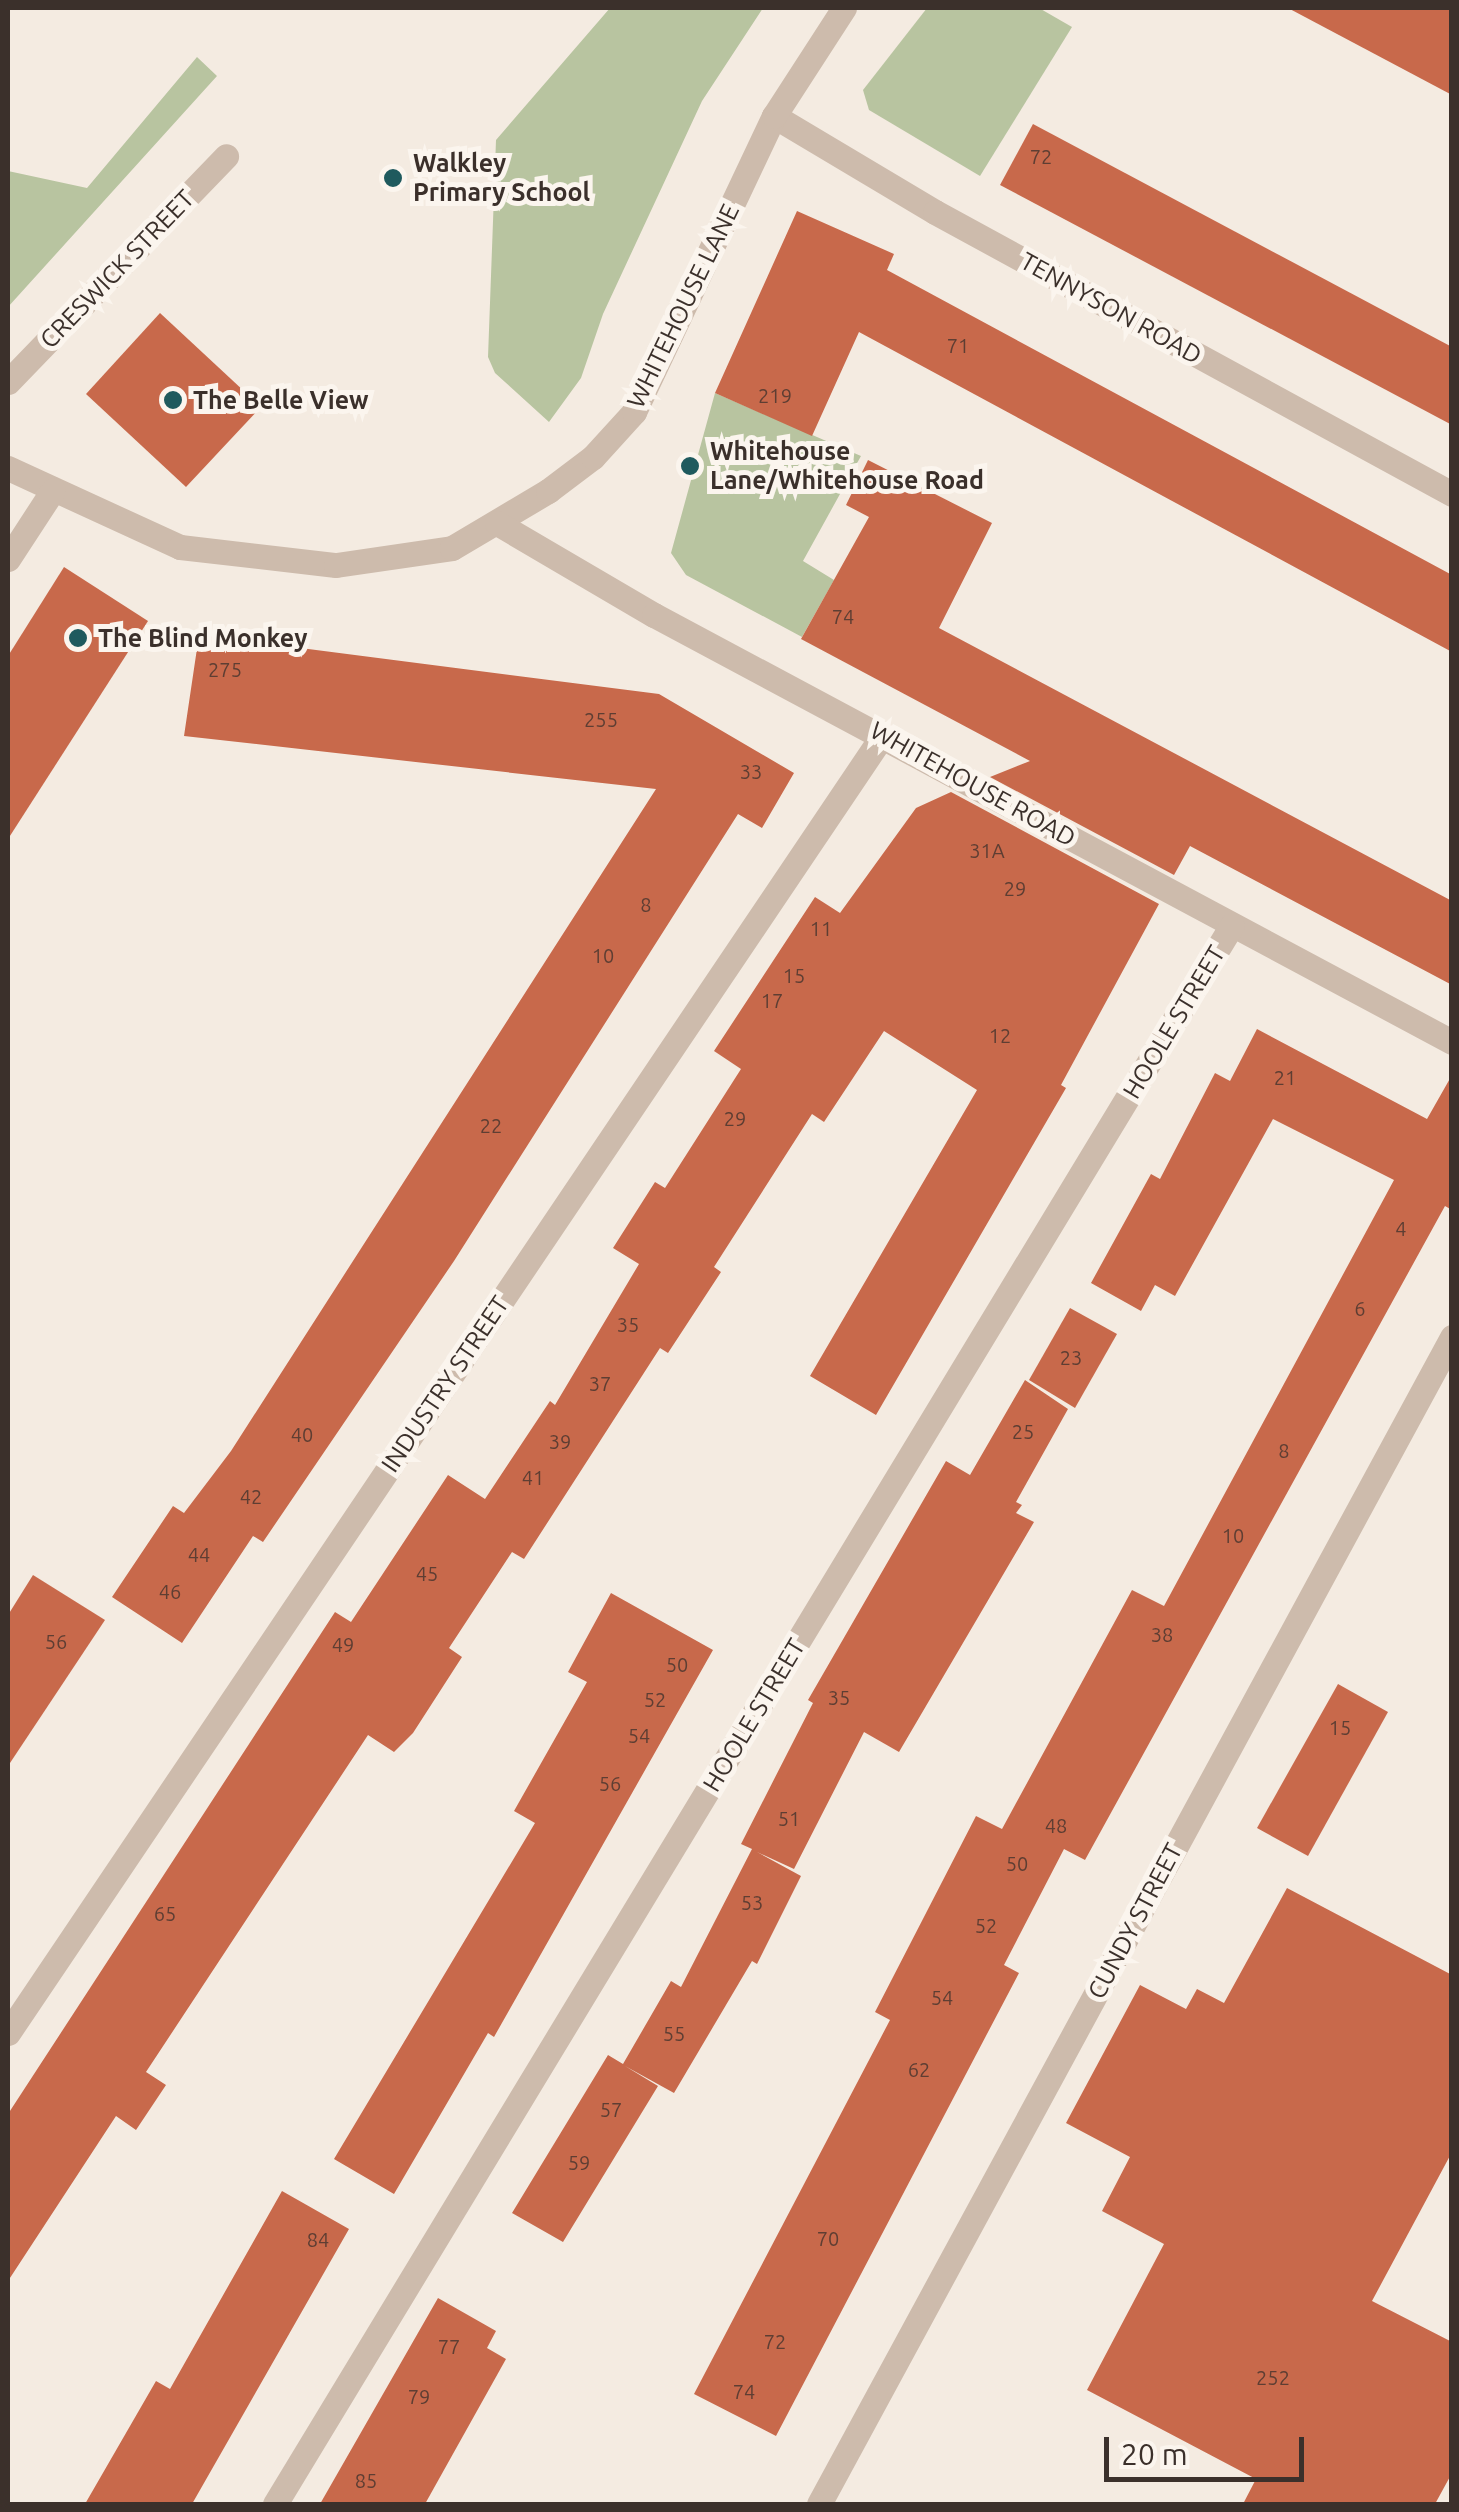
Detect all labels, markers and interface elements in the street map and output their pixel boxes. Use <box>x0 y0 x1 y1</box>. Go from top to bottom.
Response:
house number: 72 <box>1030 144 1052 168</box>
place label: Walkley Primary School <box>413 149 590 208</box>
marker: Walkley Primary School <box>382 167 404 189</box>
street label: CRESWICK STREET <box>34 184 200 354</box>
street label: WHITEHOUSE LANE <box>621 199 745 413</box>
street label: TENNYSON ROAD <box>1015 246 1207 370</box>
house number: 71 <box>947 333 969 357</box>
house number: 219 <box>758 383 792 407</box>
place label: The Belle View <box>193 385 369 415</box>
marker: The Belle View <box>162 389 184 411</box>
place label: Whitehouse Lane/Whitehouse Road <box>710 437 984 496</box>
marker: Whitehouse Lane/Whitehouse Road <box>679 455 701 477</box>
house number: 74 <box>832 604 854 628</box>
place label: The Blind Monkey <box>98 623 307 653</box>
marker: The Blind Monkey <box>67 627 89 649</box>
house number: 275 <box>208 657 242 681</box>
house number: 255 <box>584 707 618 731</box>
street label: WHITEHOUSE ROAD <box>865 715 1081 853</box>
house number: 33 <box>740 759 762 783</box>
house number: 31A <box>969 838 1005 862</box>
house number: 29 <box>1004 876 1026 900</box>
house number: 8 <box>640 892 652 916</box>
house number: 11 <box>810 916 832 940</box>
street label: HOOLE STREET <box>1117 940 1231 1104</box>
house number: 10 <box>592 943 614 967</box>
house number: 15 <box>783 963 805 987</box>
house number: 17 <box>761 988 783 1012</box>
house number: 12 <box>989 1023 1011 1047</box>
house number: 21 <box>1274 1065 1296 1089</box>
house number: 29 <box>724 1106 746 1130</box>
house number: 22 <box>480 1113 502 1137</box>
house number: 4 <box>1395 1216 1407 1240</box>
street label: INDUSTRY STREET <box>375 1290 515 1478</box>
house number: 6 <box>1354 1296 1366 1320</box>
house number: 35 <box>617 1312 639 1336</box>
house number: 23 <box>1060 1345 1082 1369</box>
house number: 37 <box>589 1371 611 1395</box>
house number: 25 <box>1012 1419 1034 1443</box>
house number: 40 <box>291 1422 313 1446</box>
house number: 39 <box>549 1429 571 1453</box>
house number: 8 <box>1278 1438 1290 1462</box>
house number: 41 <box>522 1465 544 1489</box>
house number: 42 <box>240 1484 262 1508</box>
house number: 10 <box>1222 1523 1244 1547</box>
house number: 44 <box>188 1542 210 1566</box>
house number: 45 <box>416 1561 438 1585</box>
house number: 46 <box>159 1579 181 1603</box>
house number: 38 <box>1151 1622 1173 1646</box>
house number: 56 <box>45 1629 67 1653</box>
house number: 49 <box>332 1632 354 1656</box>
street label: HOOLE STREET <box>697 1633 811 1797</box>
house number: 50 <box>666 1652 688 1676</box>
house number: 35 <box>828 1685 850 1709</box>
house number: 52 <box>644 1687 666 1711</box>
house number: 15 <box>1329 1715 1351 1739</box>
house number: 54 <box>628 1723 650 1747</box>
house number: 56 <box>599 1771 621 1795</box>
house number: 51 <box>778 1806 800 1830</box>
house number: 48 <box>1045 1813 1067 1837</box>
street label: CUNDY STREET <box>1081 1838 1189 2004</box>
house number: 50 <box>1006 1851 1028 1875</box>
house number: 53 <box>741 1890 763 1914</box>
house number: 65 <box>154 1901 176 1925</box>
house number: 52 <box>975 1913 997 1937</box>
house number: 54 <box>931 1985 953 2009</box>
house number: 55 <box>663 2021 685 2045</box>
house number: 62 <box>908 2057 930 2081</box>
house number: 57 <box>600 2097 622 2121</box>
house number: 59 <box>568 2150 590 2174</box>
house number: 70 <box>817 2226 839 2250</box>
house number: 84 <box>307 2227 329 2251</box>
house number: 72 <box>764 2329 786 2353</box>
house number: 77 <box>438 2334 460 2358</box>
house number: 252 <box>1256 2365 1290 2389</box>
house number: 74 <box>733 2379 755 2403</box>
house number: 79 <box>408 2384 430 2408</box>
scale bar <box>1109 2417 1309 2479</box>
text: 20 m <box>1121 2437 1188 2471</box>
house number: 85 <box>355 2468 377 2492</box>

